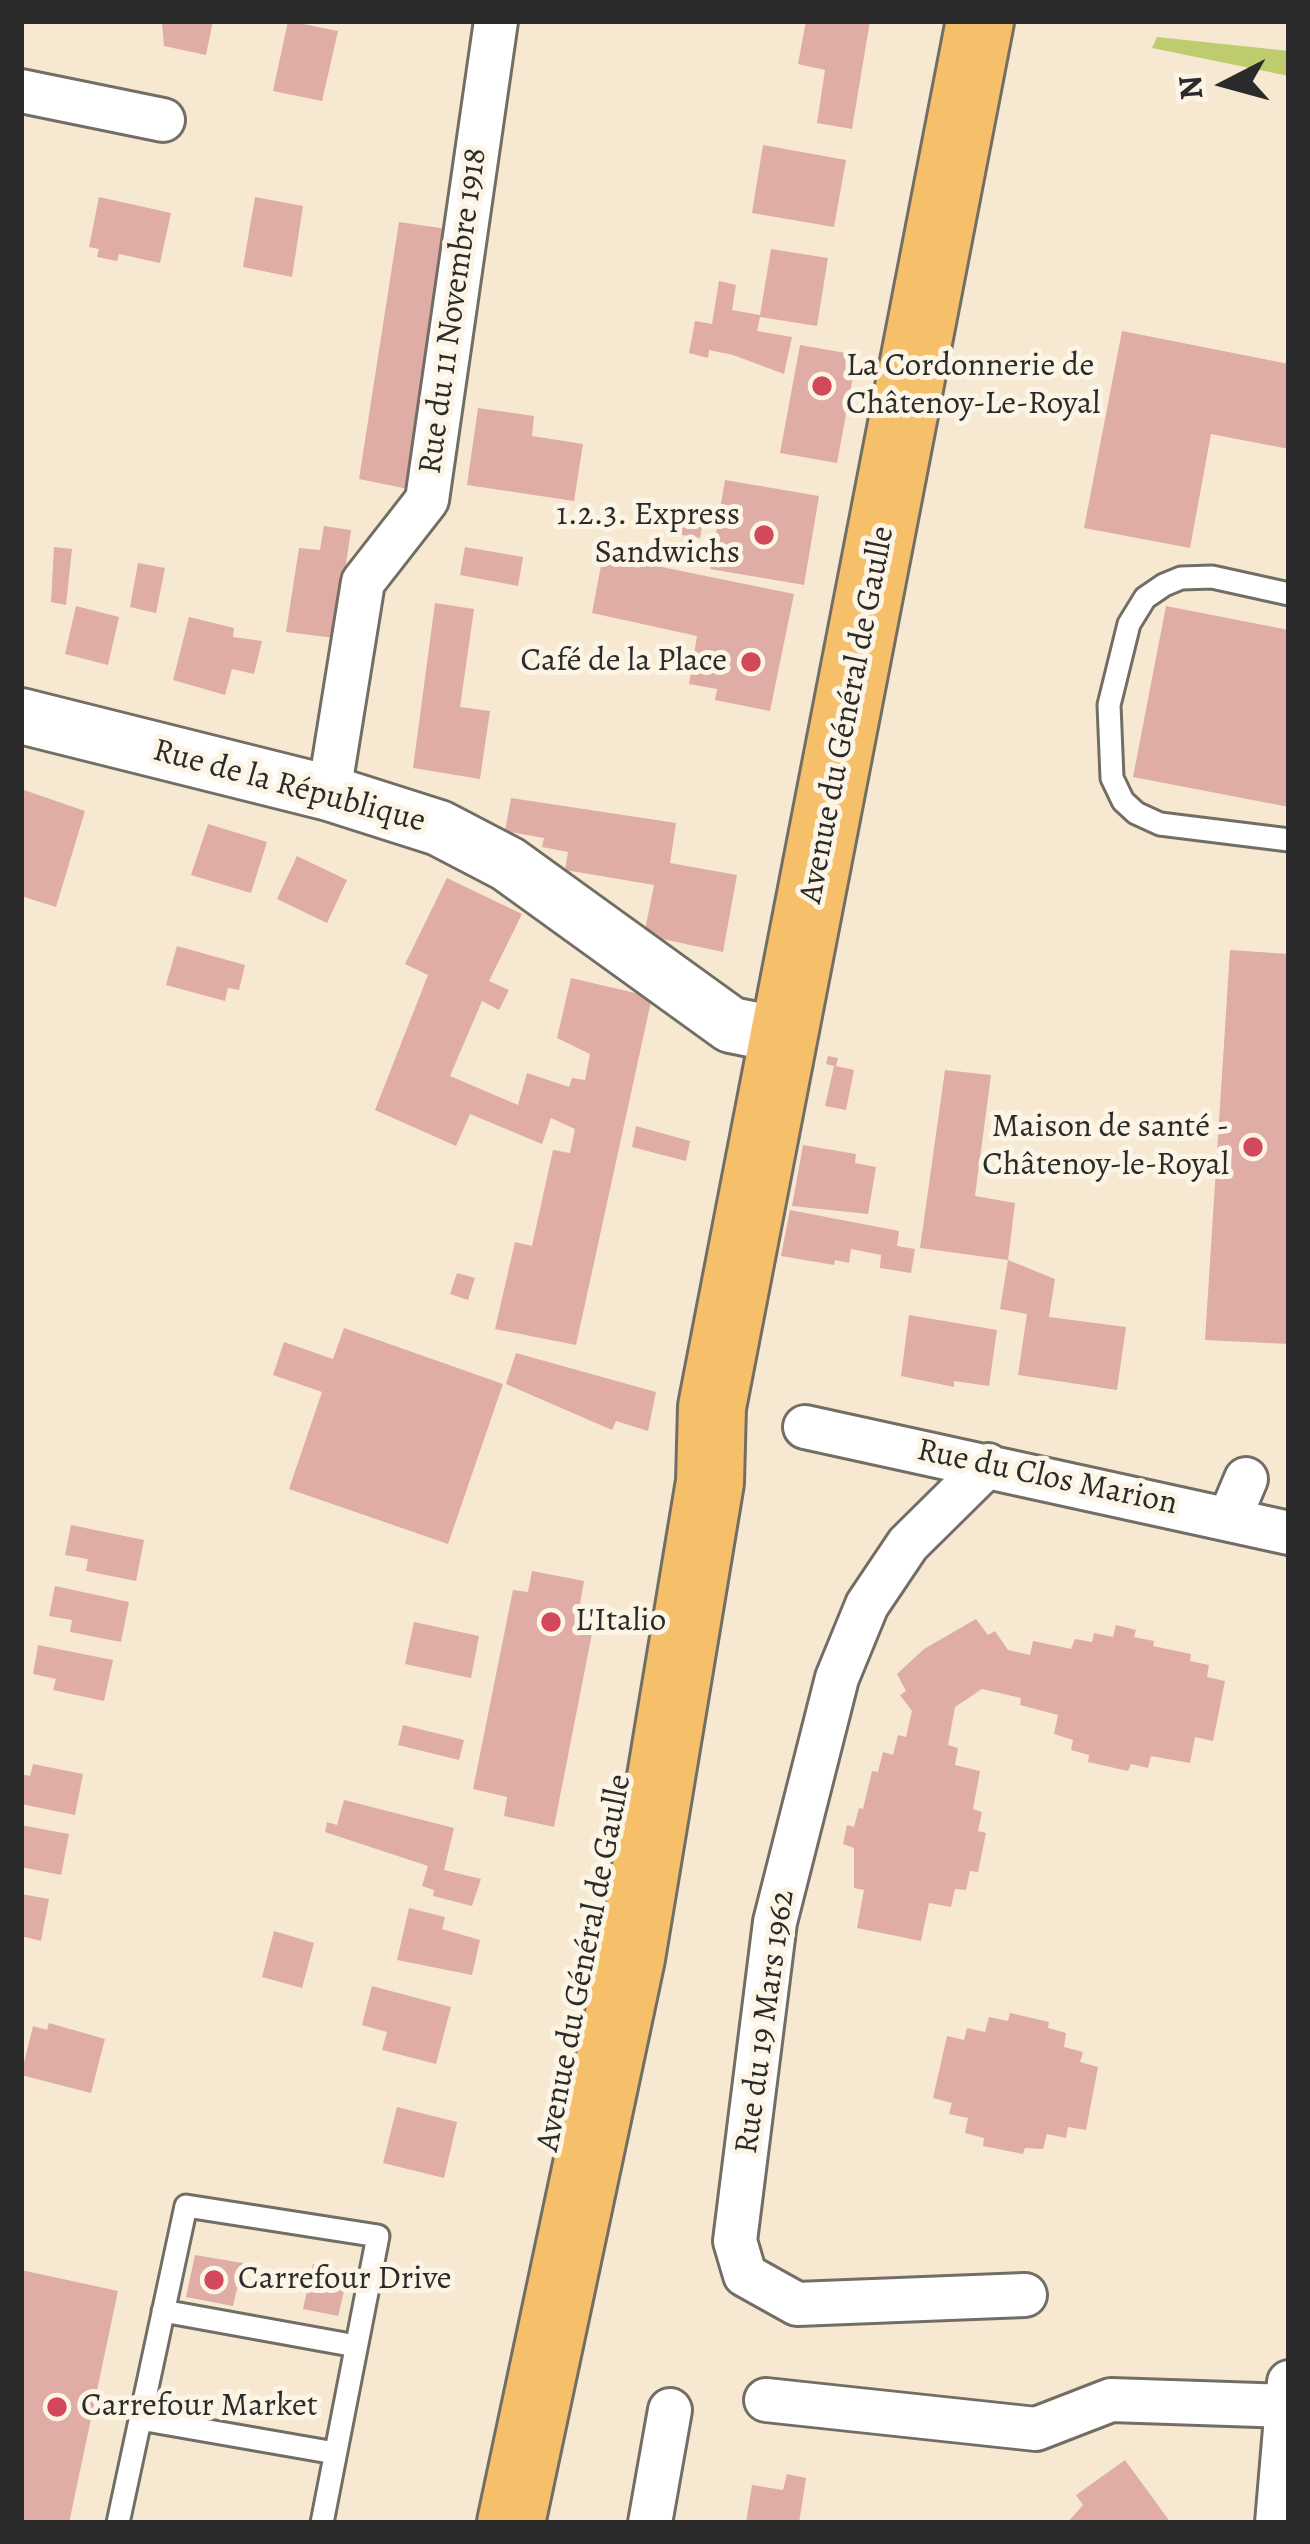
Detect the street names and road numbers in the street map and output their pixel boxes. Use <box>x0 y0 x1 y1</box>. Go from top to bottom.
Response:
street label: Rue du 11 Novembre 1918 <box>412 145 496 477</box>
street label: Avenue du Général de Gaulle <box>792 523 904 907</box>
street label: Rue de la République <box>148 732 430 842</box>
street label: Rue du Clos Marion <box>913 1431 1181 1525</box>
street label: Avenue du Général de Gaulle <box>529 1771 641 2155</box>
street label: Rue du 19 Mars 1962 <box>728 1888 804 2156</box>

